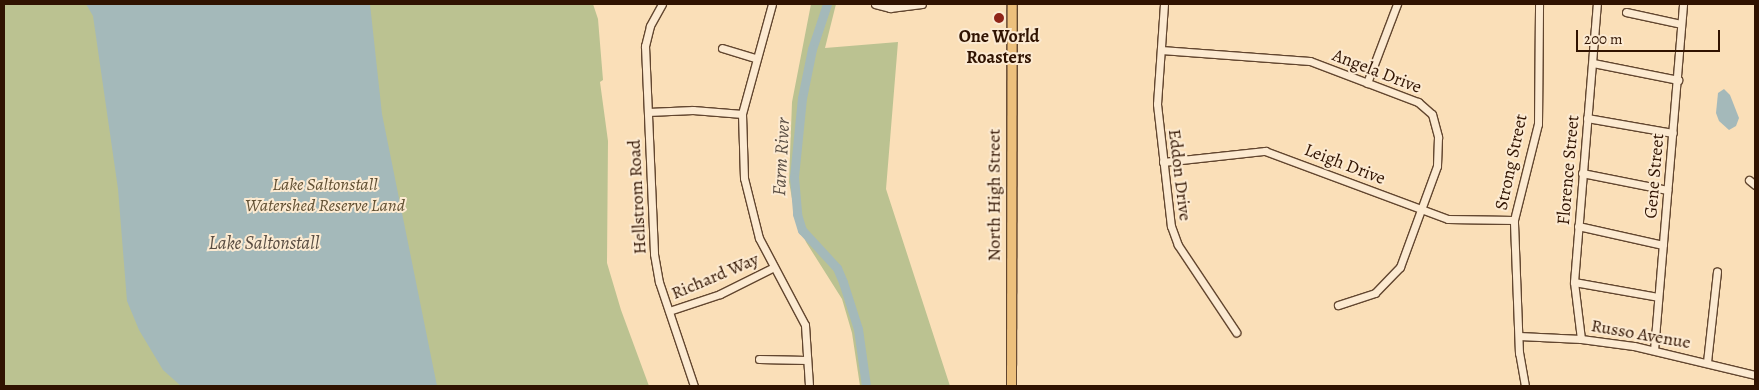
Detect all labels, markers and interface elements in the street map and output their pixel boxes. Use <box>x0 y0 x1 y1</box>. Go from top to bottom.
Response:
marker: One World Roasters <box>993 12 1005 24</box>
scale bar <box>1579 20 1723 52</box>
place label: One World Roasters <box>959 26 1039 68</box>
text: 200 m <box>1584 29 1623 49</box>
street label: Angela Drive <box>1329 44 1425 98</box>
street label: Strong Street <box>1490 112 1532 212</box>
street label: Florence Street <box>1552 114 1584 226</box>
water label: Farm River <box>769 117 795 197</box>
street label: Eddon Drive <box>1164 128 1196 222</box>
street label: North High Street <box>983 129 1005 261</box>
street label: Gene Street <box>1640 132 1668 220</box>
street label: Hellstrom Road <box>623 139 651 255</box>
street label: Leigh Drive <box>1302 139 1388 189</box>
park label: Lake Saltonstall Watershed Reserve Land <box>245 174 405 216</box>
water label: Lake Saltonstall <box>208 233 320 255</box>
street label: Richard Way <box>668 248 762 304</box>
street label: Russo Avenue <box>1589 315 1693 353</box>

